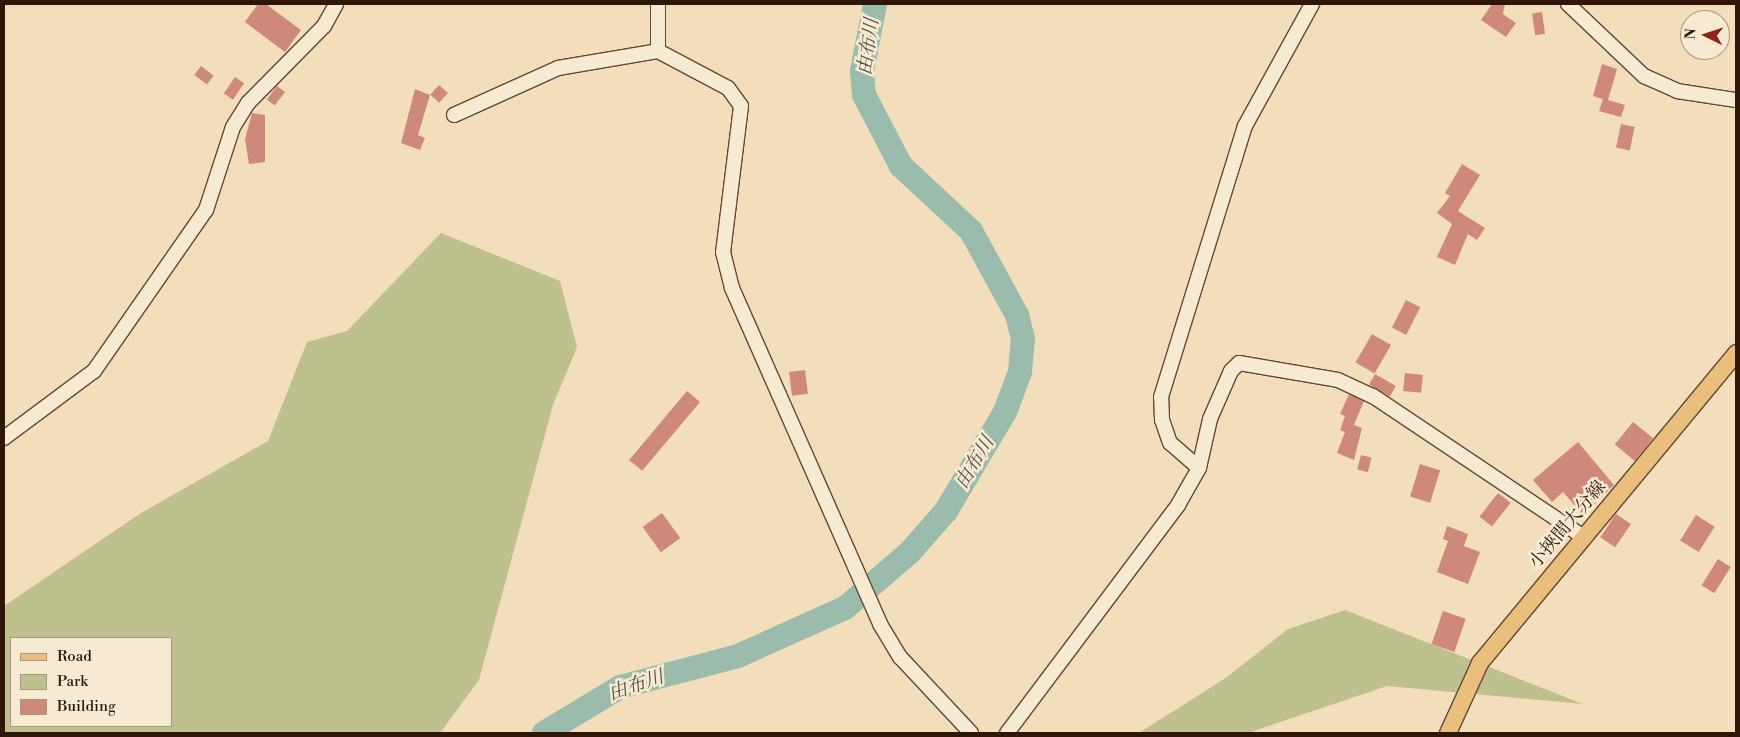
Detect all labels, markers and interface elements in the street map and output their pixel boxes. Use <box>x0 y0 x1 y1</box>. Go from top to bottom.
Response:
north arrow <box>1680 10 1730 60</box>
water label: 由布川 <box>854 17 884 77</box>
text: N <box>1682 28 1700 40</box>
water label: 由布川 <box>951 433 999 493</box>
street label: 小挾間大分線 <box>1525 477 1611 573</box>
legend <box>10 637 172 727</box>
text: Road <box>57 647 92 666</box>
water label: 由布川 <box>605 666 667 706</box>
text: Park <box>57 672 88 691</box>
text: Building <box>57 697 116 716</box>

